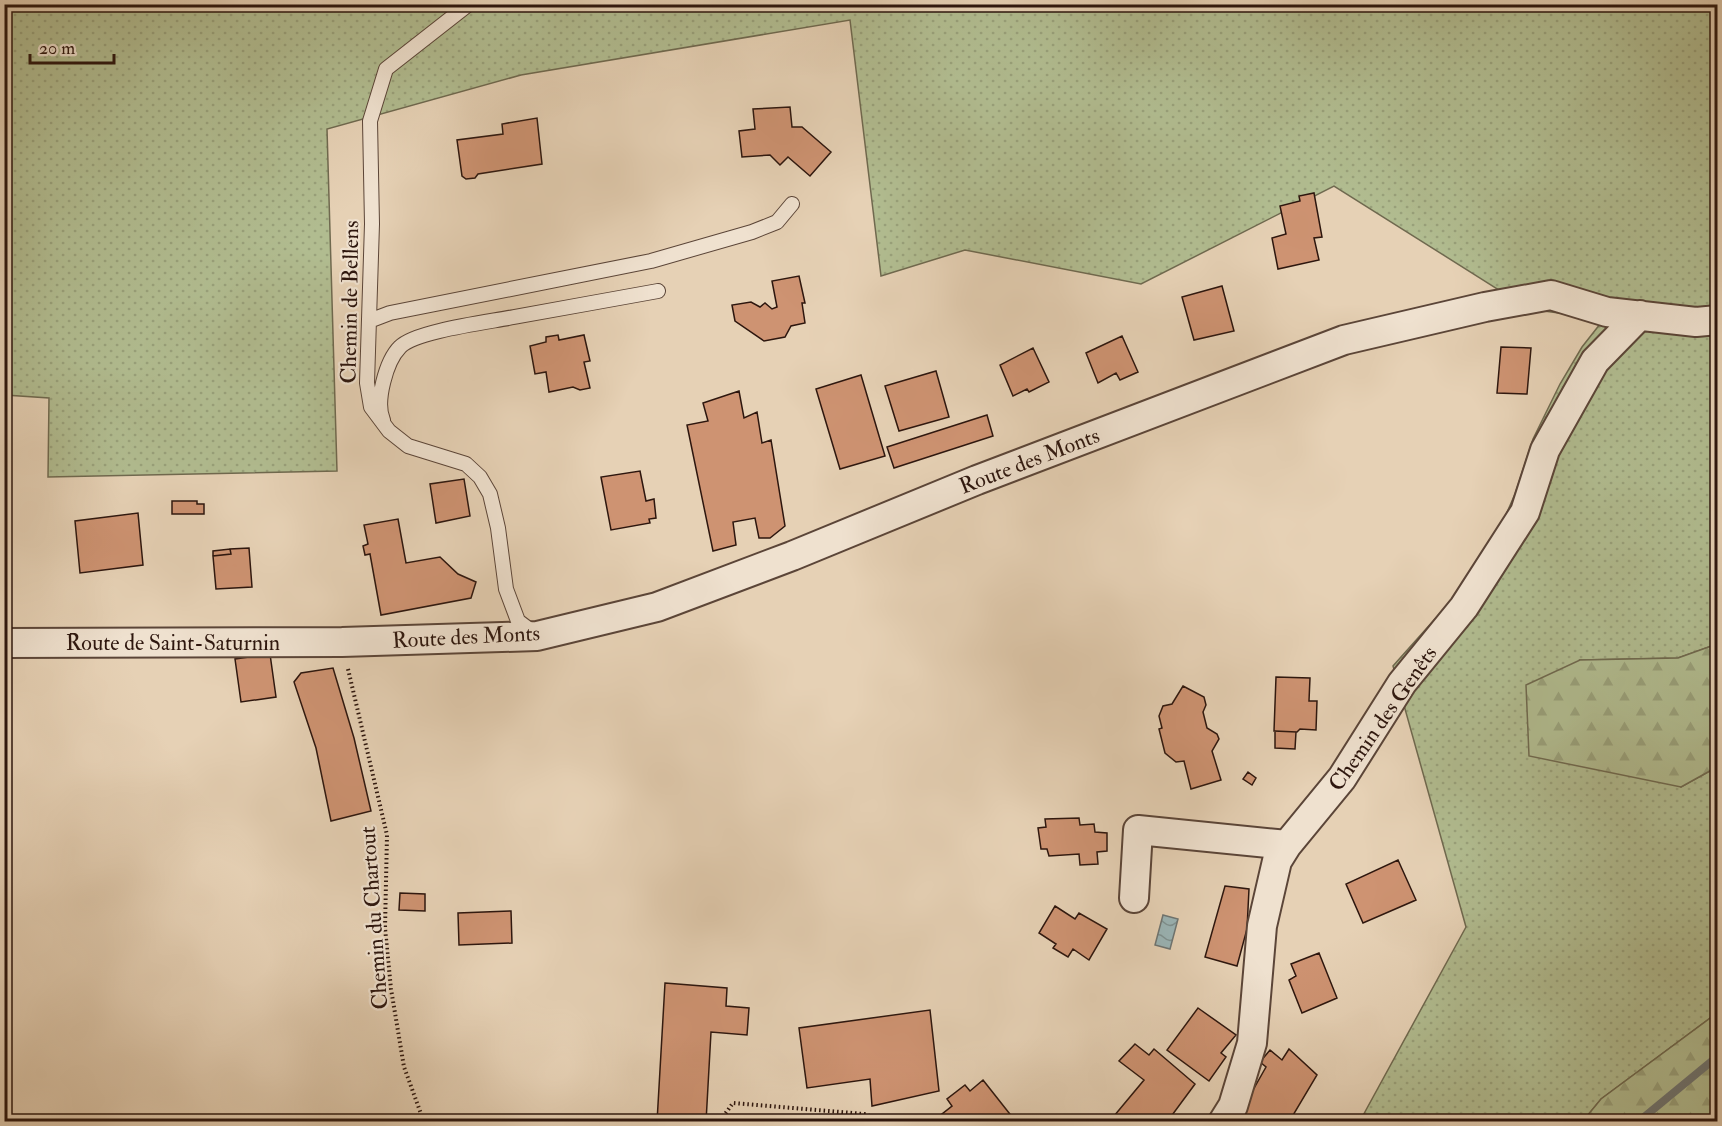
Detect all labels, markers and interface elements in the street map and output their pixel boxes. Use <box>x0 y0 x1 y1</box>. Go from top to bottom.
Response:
scale bar <box>30 27 114 65</box>
text: 20 m <box>39 37 75 60</box>
street label: Chemin de Bellens <box>335 220 365 384</box>
street label: Route des Monts <box>955 421 1103 501</box>
street label: Route des Monts <box>391 619 541 655</box>
street label: Route de Saint-Saturnin <box>66 629 280 657</box>
street label: Chemin des Genêts <box>1322 641 1443 797</box>
street label: Chemin du Chartout <box>354 825 394 1010</box>

